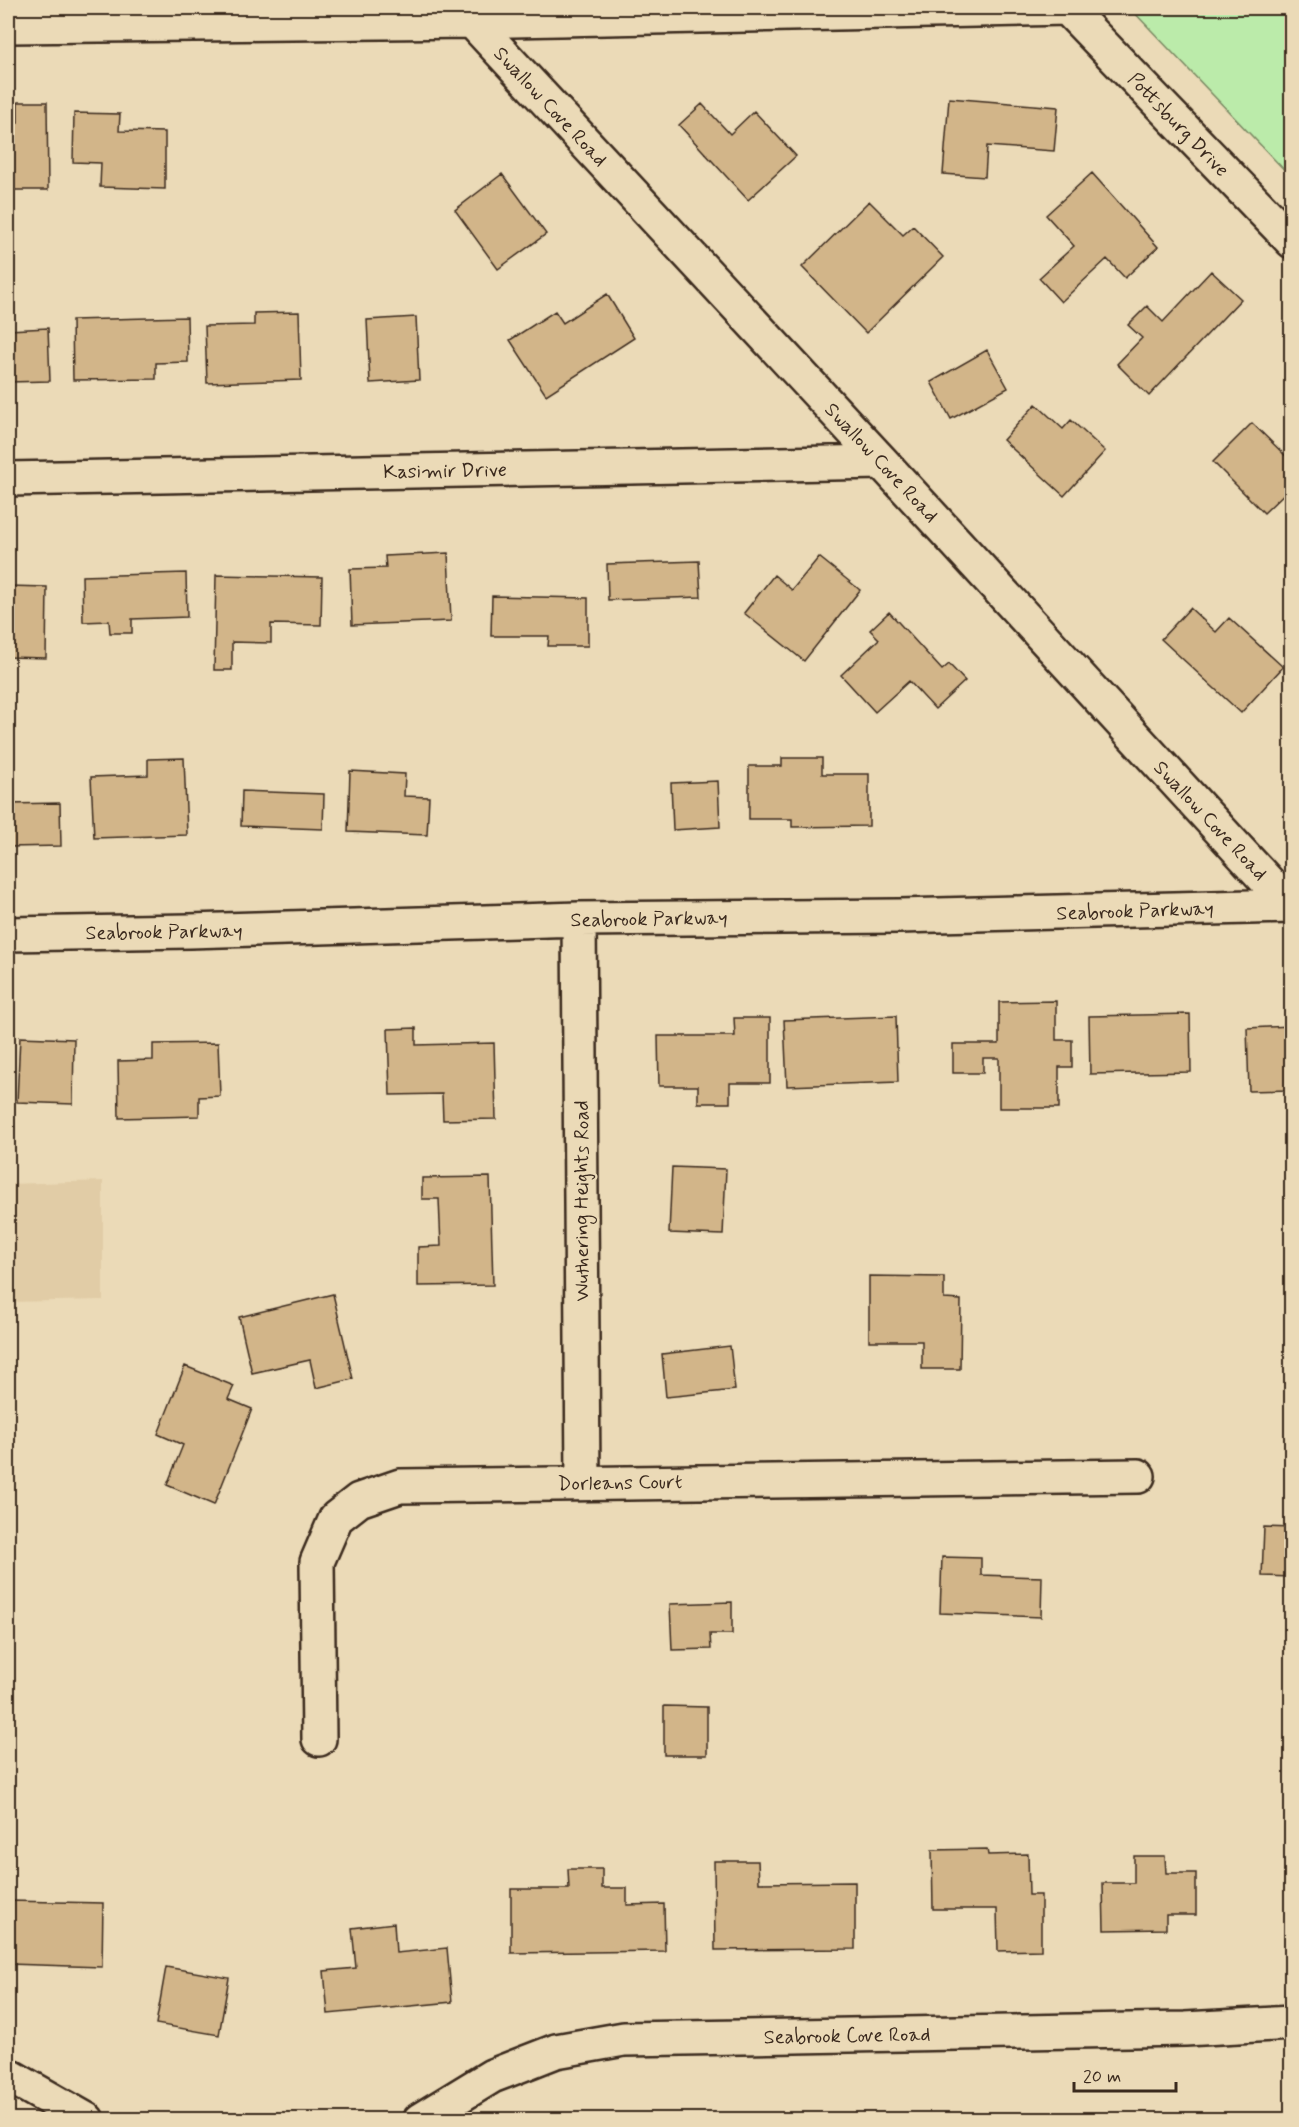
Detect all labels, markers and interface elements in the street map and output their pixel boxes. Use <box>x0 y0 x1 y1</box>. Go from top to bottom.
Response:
street label: Swallow Cove Road <box>487 41 613 173</box>
street label: Pottsburg Drive <box>1121 67 1235 183</box>
street label: Swallow Cove Road <box>818 397 944 529</box>
street label: Kasimir Drive <box>383 457 507 486</box>
street label: Swallow Cove Road <box>1147 755 1273 887</box>
street label: Seabrook Parkway <box>1056 895 1214 928</box>
street label: Seabrook Parkway <box>570 905 728 934</box>
street label: Seabrook Parkway <box>85 918 243 947</box>
street label: Wuthering Heights Road <box>569 1100 597 1302</box>
street label: Dorleans Court <box>557 1469 683 1498</box>
street label: Seabrook Cove Road <box>763 2022 931 2051</box>
scale bar <box>1074 2055 1176 2093</box>
text: 20 m <box>1083 2065 1121 2089</box>

